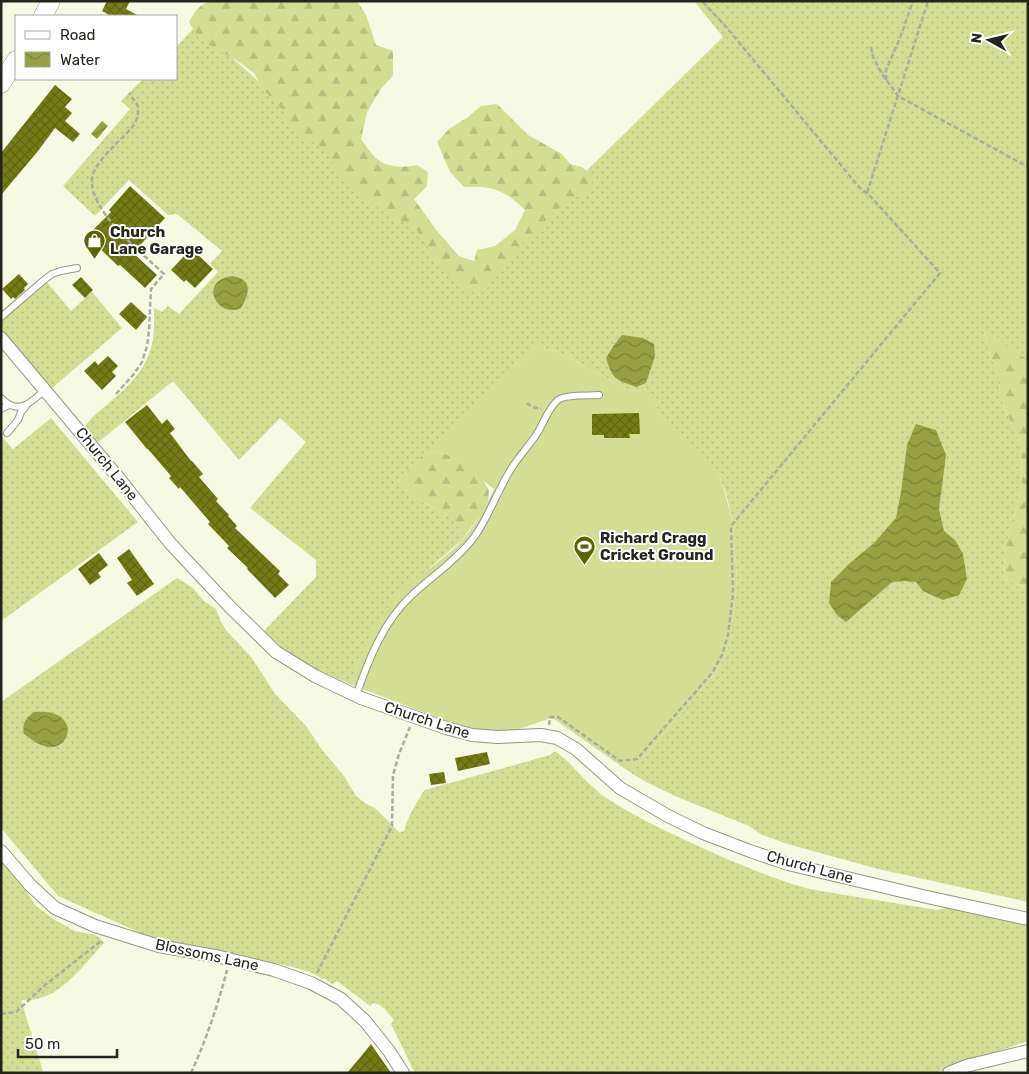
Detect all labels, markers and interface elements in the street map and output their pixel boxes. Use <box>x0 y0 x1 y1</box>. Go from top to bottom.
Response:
legend <box>15 15 178 80</box>
north arrow <box>964 15 1014 65</box>
text: Road <box>60 26 96 44</box>
text: N <box>968 32 986 44</box>
text: Water <box>60 51 100 69</box>
place label: Church Lane Garage <box>110 223 203 258</box>
shop icon: Church Lane Garage <box>82 229 106 260</box>
street label: Church Lane <box>72 424 142 504</box>
place label: Richard Cragg Cricket Ground <box>600 529 713 564</box>
sports icon: Richard Cragg Cricket Ground <box>572 535 596 566</box>
street label: Church Lane <box>382 698 472 742</box>
street label: Church Lane <box>765 847 855 887</box>
street label: Blossoms Lane <box>154 935 260 975</box>
scale bar <box>18 1026 116 1058</box>
text: 50 m <box>25 1035 60 1053</box>

